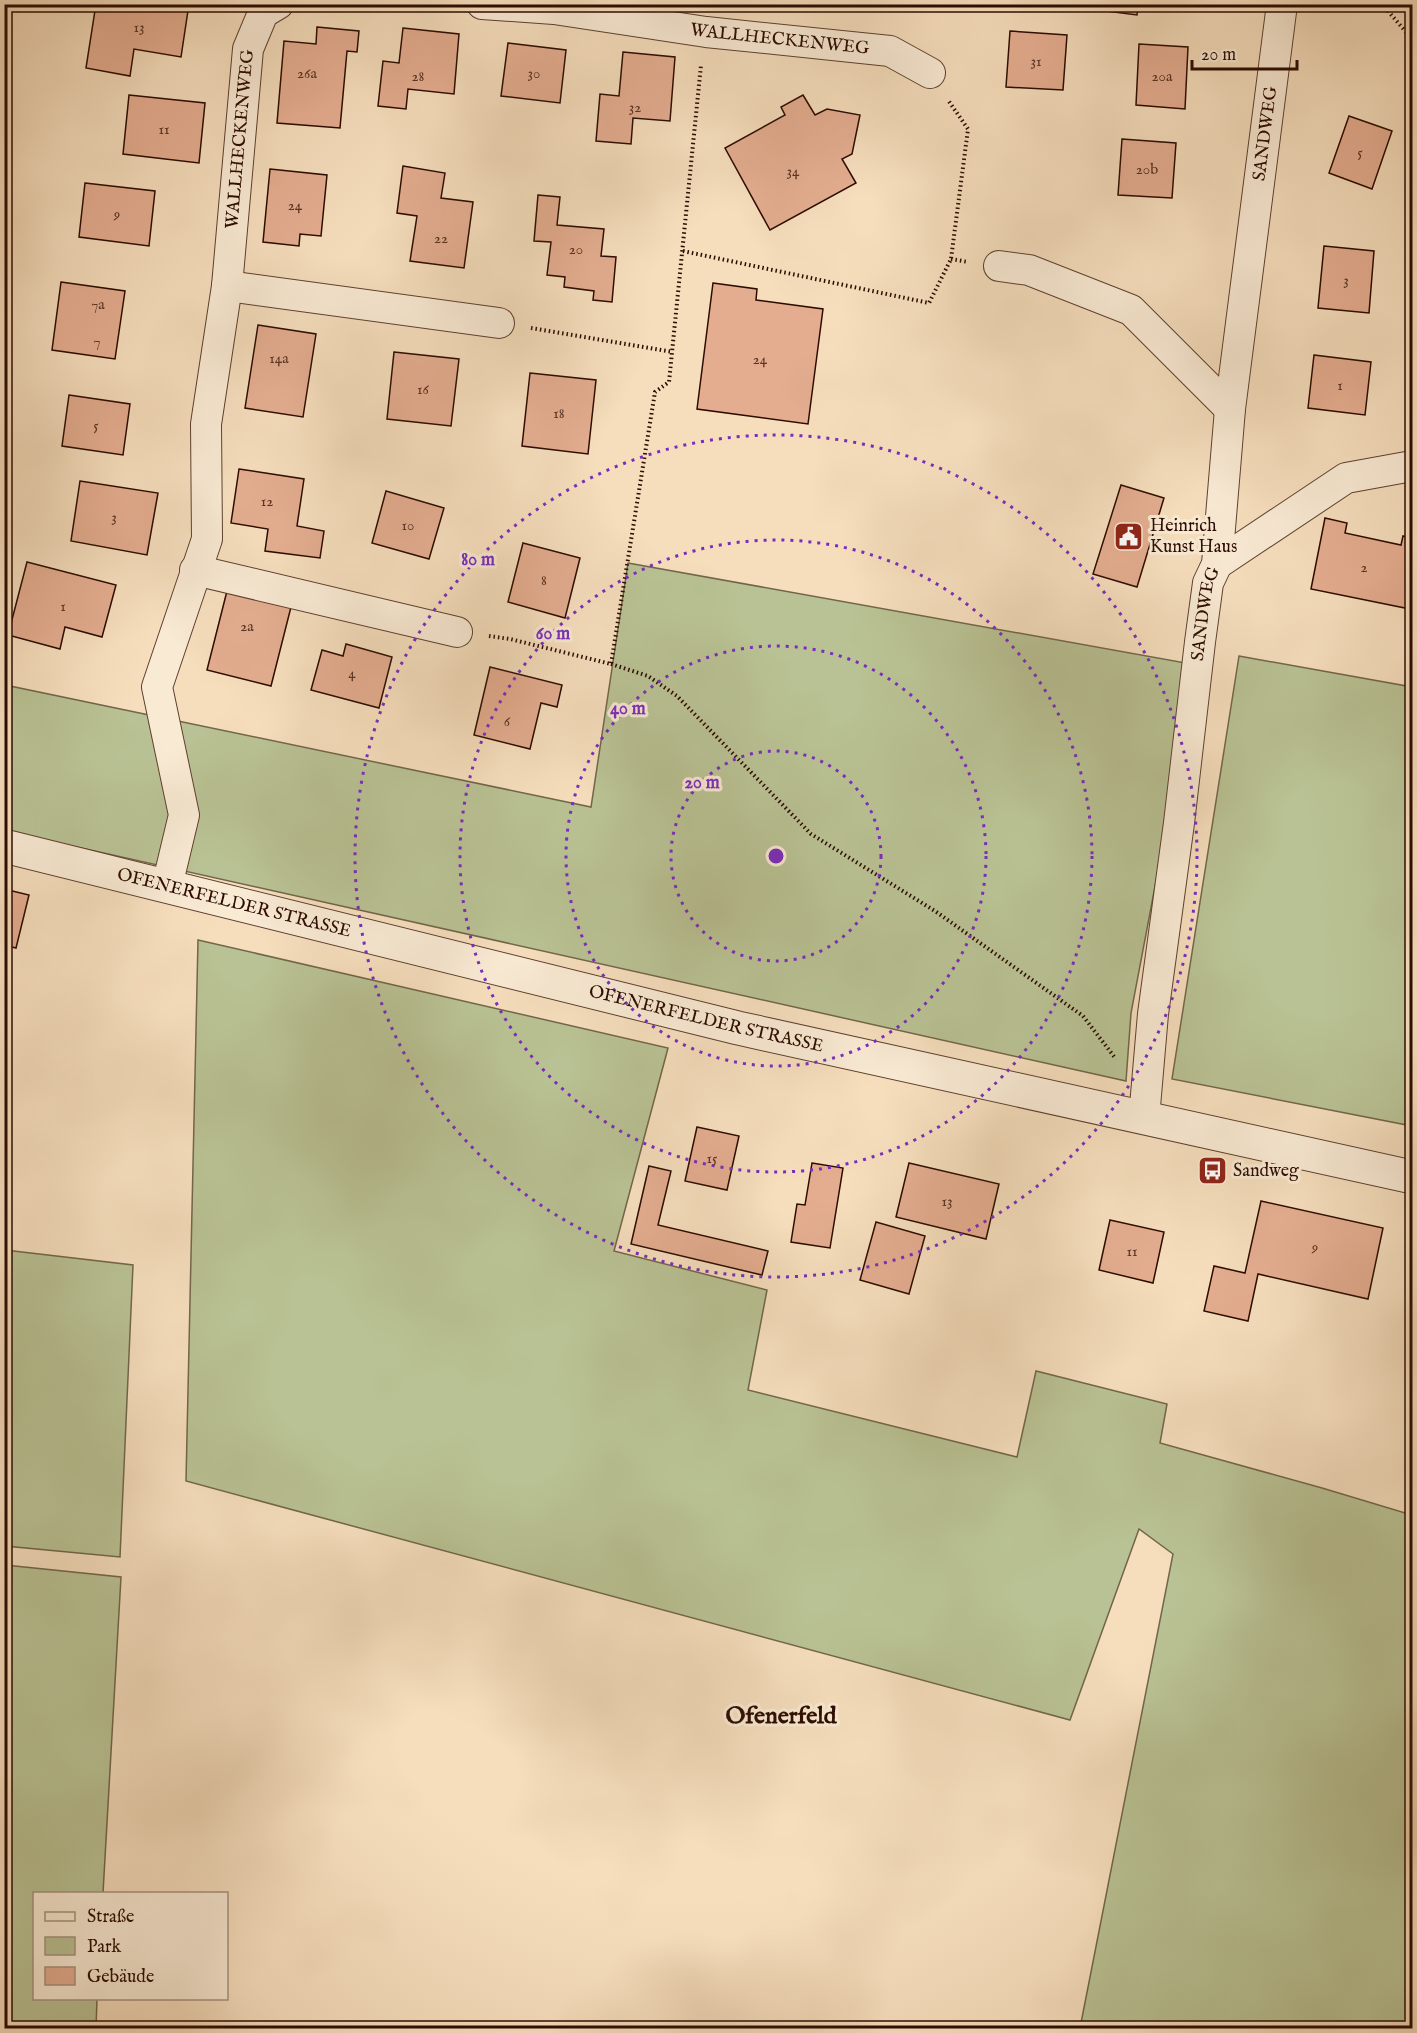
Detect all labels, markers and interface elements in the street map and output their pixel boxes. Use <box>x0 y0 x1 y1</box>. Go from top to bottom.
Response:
house number: 13 <box>133 18 145 37</box>
street label: WALLHECKENWEG <box>689 18 871 60</box>
scale bar <box>1192 33 1297 71</box>
text: 20 m <box>1201 44 1236 67</box>
street label: WALLHECKENWEG <box>221 48 259 230</box>
house number: 31 <box>1030 52 1042 71</box>
house number: 26a <box>297 64 317 83</box>
house number: 30 <box>528 64 540 83</box>
house number: 28 <box>412 67 425 86</box>
house number: 20a <box>1152 67 1173 86</box>
street label: SANDWEG <box>1248 84 1283 182</box>
house number: 32 <box>629 98 641 117</box>
house number: 11 <box>158 120 170 139</box>
house number: 5 <box>1357 143 1363 162</box>
house number: 20b <box>1136 160 1158 179</box>
house number: 34 <box>787 162 800 181</box>
house number: 24 <box>288 196 303 215</box>
house number: 9 <box>113 205 120 224</box>
house number: 22 <box>434 229 448 248</box>
house number: 20 <box>569 240 583 259</box>
house number: 3 <box>1343 271 1349 290</box>
house number: 7a <box>91 295 105 314</box>
house number: 7 <box>93 332 101 351</box>
house number: 14a <box>269 349 289 368</box>
house number: 24 <box>753 350 768 369</box>
house number: 1 <box>1337 376 1343 395</box>
house number: 16 <box>417 380 430 399</box>
house number: 18 <box>553 404 565 423</box>
house number: 5 <box>93 416 99 435</box>
house number: 12 <box>261 492 273 511</box>
house number: 3 <box>111 508 117 527</box>
place label: Heinrich Kunst Haus <box>1150 515 1237 559</box>
house number: 10 <box>402 516 414 535</box>
public building icon: Heinrich Kunst Haus <box>1113 520 1145 552</box>
text: 80 m <box>461 549 495 572</box>
house number: 2 <box>1360 558 1368 577</box>
street label: SANDWEG <box>1186 562 1226 662</box>
house number: 8 <box>541 571 547 590</box>
house number: 1 <box>60 597 66 616</box>
house number: 2a <box>240 617 254 636</box>
text: 60 m <box>536 623 570 646</box>
house number: 4 <box>348 664 356 683</box>
text: 40 m <box>610 698 646 721</box>
house number: 6 <box>504 712 511 731</box>
text: 20 m <box>684 772 720 795</box>
centre of rings <box>766 846 786 866</box>
street label: OFENERFELDER STRASSE <box>115 863 353 943</box>
street label: OFENERFELDER STRASSE <box>586 980 825 1058</box>
house number: 15 <box>706 1149 718 1168</box>
bus stop icon: Sandweg <box>1196 1155 1228 1187</box>
place label: Sandweg <box>1233 1160 1299 1183</box>
house number: 13 <box>941 1192 953 1211</box>
house number: 9 <box>1311 1238 1318 1257</box>
house number: 11 <box>1126 1242 1138 1261</box>
district label: Ofenerfeld <box>725 1701 838 1732</box>
legend <box>33 1892 228 2000</box>
text: Straße <box>87 1906 134 1929</box>
text: Park <box>87 1936 122 1959</box>
text: Gebäude <box>87 1966 154 1989</box>

